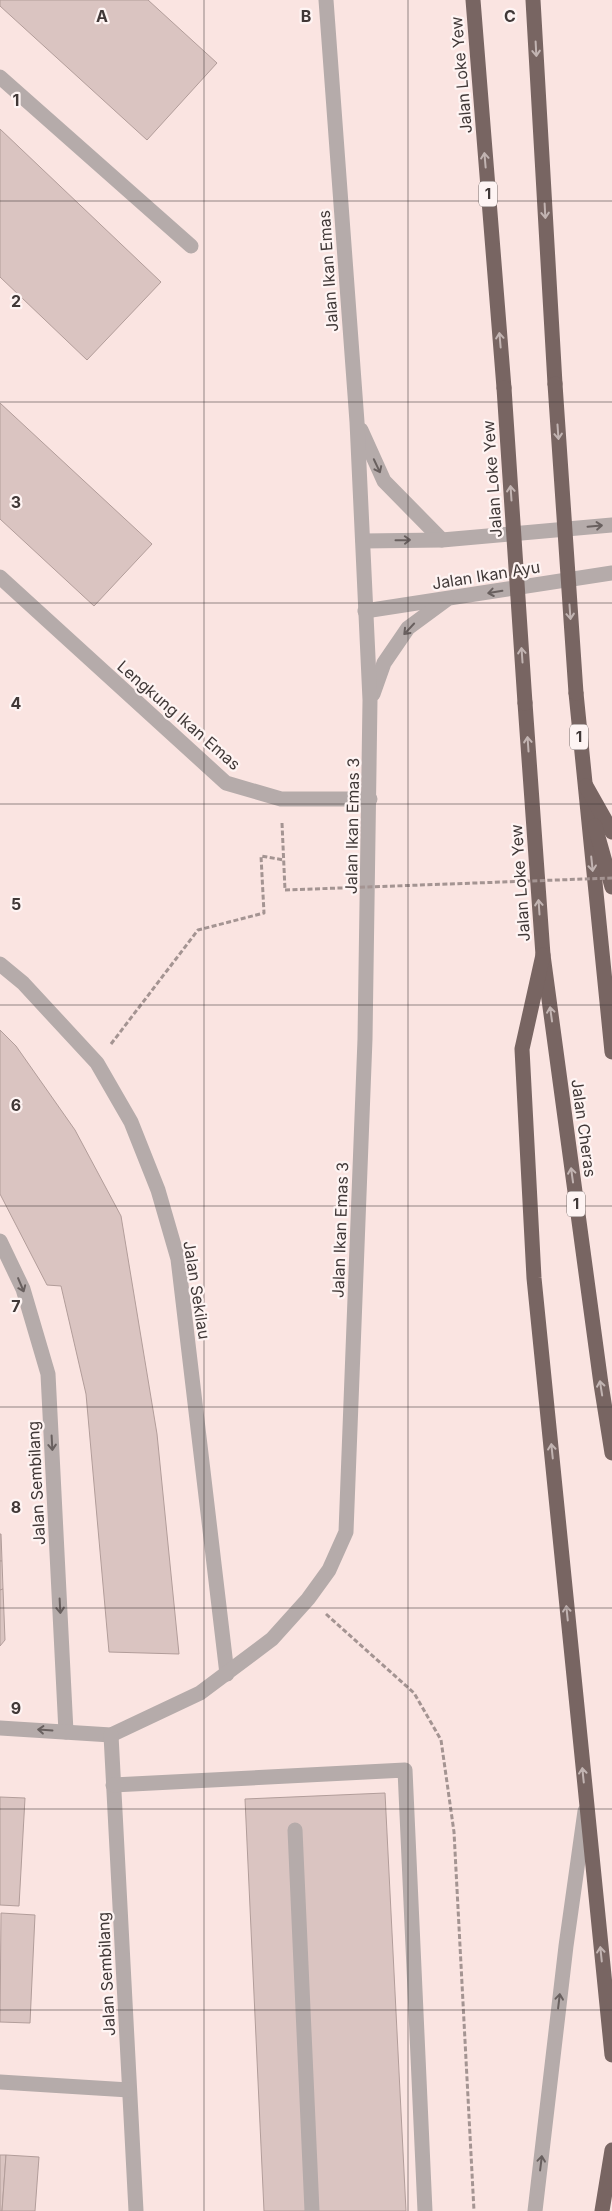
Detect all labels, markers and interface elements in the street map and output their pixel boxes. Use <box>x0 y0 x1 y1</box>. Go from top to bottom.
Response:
text: A <box>96 6 108 26</box>
text: B <box>301 6 311 26</box>
text: C <box>504 6 516 26</box>
street label: Jalan Loke Yew <box>446 16 476 134</box>
one-way arrow <box>532 40 541 56</box>
text: 1 <box>13 90 19 110</box>
one-way arrow <box>481 152 490 168</box>
road number: 1 <box>479 182 497 206</box>
one-way arrow <box>541 203 550 219</box>
street label: Jalan Ikan Emas <box>314 209 342 333</box>
text: 2 <box>11 291 21 311</box>
one-way arrow <box>495 332 505 348</box>
street label: Jalan Loke Yew <box>478 420 506 538</box>
one-way arrow <box>554 424 563 440</box>
one-way arrow <box>373 458 382 473</box>
one-way arrow <box>506 485 515 501</box>
text: 3 <box>11 492 21 512</box>
one-way arrow <box>587 521 603 531</box>
one-way arrow <box>394 535 410 545</box>
street label: Jalan Ikan Ayu <box>430 557 542 593</box>
one-way arrow <box>487 587 503 597</box>
one-way arrow <box>566 604 575 620</box>
one-way arrow <box>403 623 415 636</box>
one-way arrow <box>517 647 526 663</box>
street label: Lengkung Ikan Emas <box>113 656 245 774</box>
text: 4 <box>11 693 22 713</box>
road number: 1 <box>570 724 588 750</box>
one-way arrow <box>523 737 532 753</box>
street label: Jalan Ikan Emas 3 <box>341 758 363 894</box>
street label: Jalan Loke Yew <box>506 824 534 942</box>
one-way arrow <box>587 856 597 872</box>
text: 5 <box>11 894 21 914</box>
one-way arrow <box>535 899 544 915</box>
one-way arrow <box>546 1006 556 1022</box>
street label: Jalan Cheras <box>567 1078 601 1178</box>
text: 6 <box>11 1095 21 1115</box>
street label: Jalan Ikan Emas 3 <box>328 1161 352 1299</box>
one-way arrow <box>567 1167 577 1183</box>
road number: 1 <box>567 1192 585 1216</box>
street label: Jalan Sekilau <box>179 1239 215 1341</box>
one-way arrow <box>16 1277 26 1292</box>
text: 7 <box>11 1296 21 1316</box>
one-way arrow <box>596 1380 606 1396</box>
street label: Jalan Sembilang <box>23 1420 49 1546</box>
one-way arrow <box>47 1435 56 1451</box>
one-way arrow <box>547 1444 556 1460</box>
text: 8 <box>11 1497 21 1517</box>
one-way arrow <box>55 1597 64 1613</box>
one-way arrow <box>562 1605 572 1621</box>
text: 9 <box>11 1698 21 1718</box>
one-way arrow <box>37 1726 53 1735</box>
one-way arrow <box>578 1767 588 1783</box>
street label: Jalan Sembilang <box>93 1911 119 2037</box>
one-way arrow <box>596 1946 606 1962</box>
one-way arrow <box>554 1993 564 2009</box>
one-way arrow <box>536 2155 546 2171</box>

